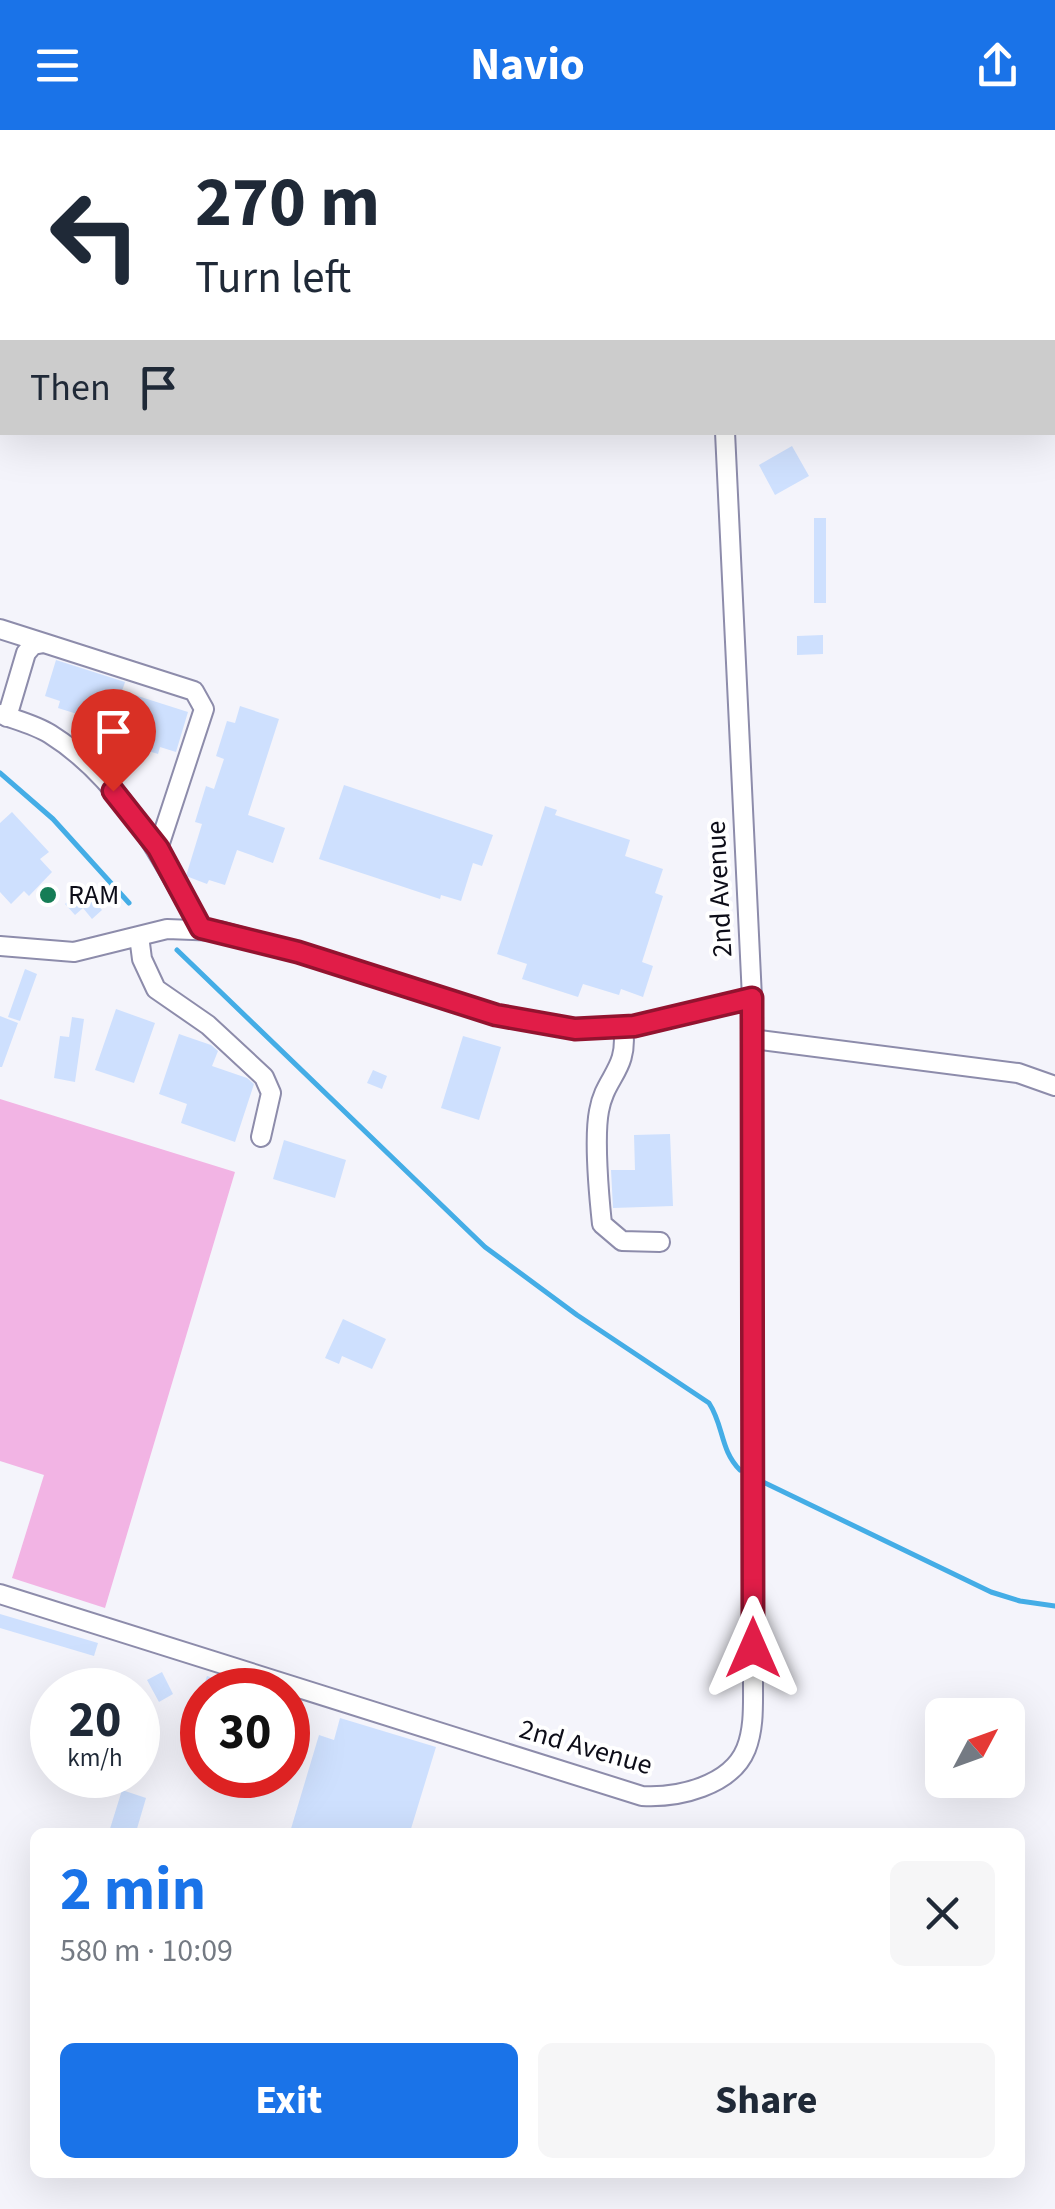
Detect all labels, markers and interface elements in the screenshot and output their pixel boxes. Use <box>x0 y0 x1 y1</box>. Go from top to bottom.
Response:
text: Navio <box>470 33 585 97</box>
icon: menu <box>30 38 85 93</box>
icon: share <box>970 38 1025 93</box>
text: 270 m <box>195 153 380 253</box>
icon: left <box>30 170 160 300</box>
text: Turn left <box>195 246 351 310</box>
icon: arrive <box>131 360 186 415</box>
text: Then <box>30 361 111 415</box>
pin <box>71 689 156 792</box>
icon: arrive <box>86 704 141 759</box>
street label: 2nd Avenue <box>695 820 743 958</box>
place label: RAM <box>68 875 119 915</box>
marker: RAM <box>37 884 59 906</box>
position arrow <box>701 1596 805 1700</box>
speed limit sign: 30 <box>180 1668 310 1798</box>
text: 20 <box>69 1685 121 1756</box>
north arrow <box>925 1698 1025 1798</box>
map controls <box>925 1698 1025 1798</box>
street label: 2nd Avenue <box>515 1709 657 1785</box>
text: km/h <box>67 1740 123 1776</box>
text: 2 min <box>60 1848 206 1933</box>
button: close <box>890 1861 995 1966</box>
text: 580 m · 10:09 <box>60 1928 233 1974</box>
button: Exit <box>60 2043 518 2158</box>
button: Share <box>538 2043 995 2158</box>

